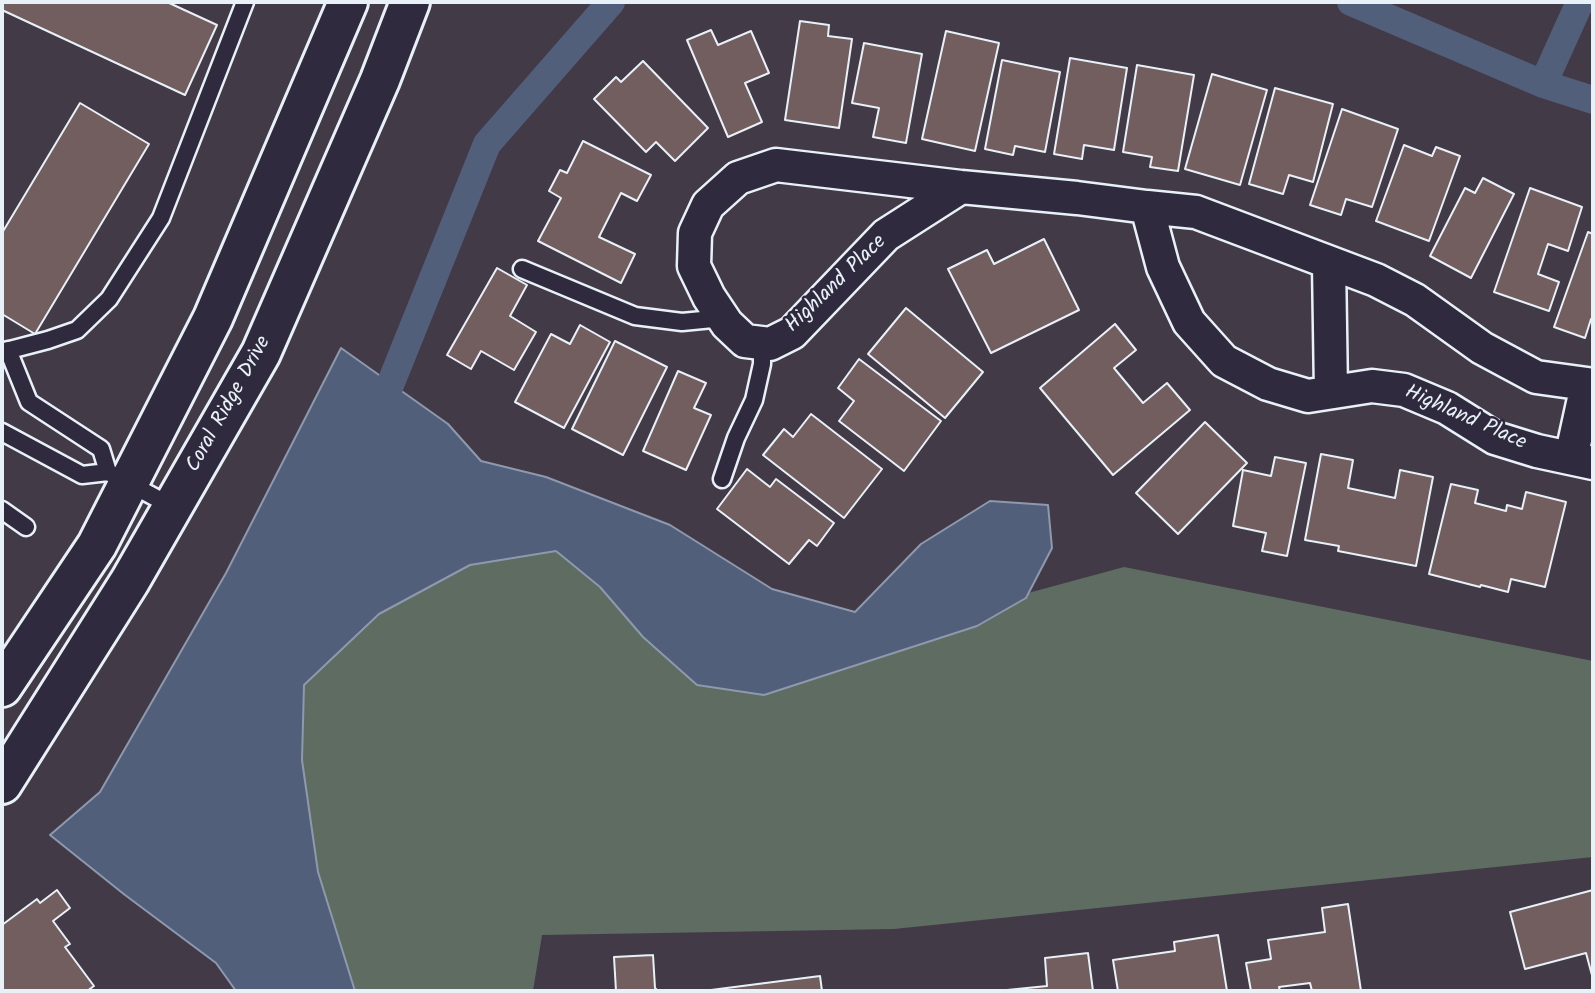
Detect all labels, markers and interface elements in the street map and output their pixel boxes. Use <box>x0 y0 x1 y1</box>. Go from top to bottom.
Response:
street label: Highland Place <box>781 231 893 339</box>
street label: Coral Ridge Drive <box>182 332 278 478</box>
street label: Highland Place <box>1400 381 1530 457</box>

